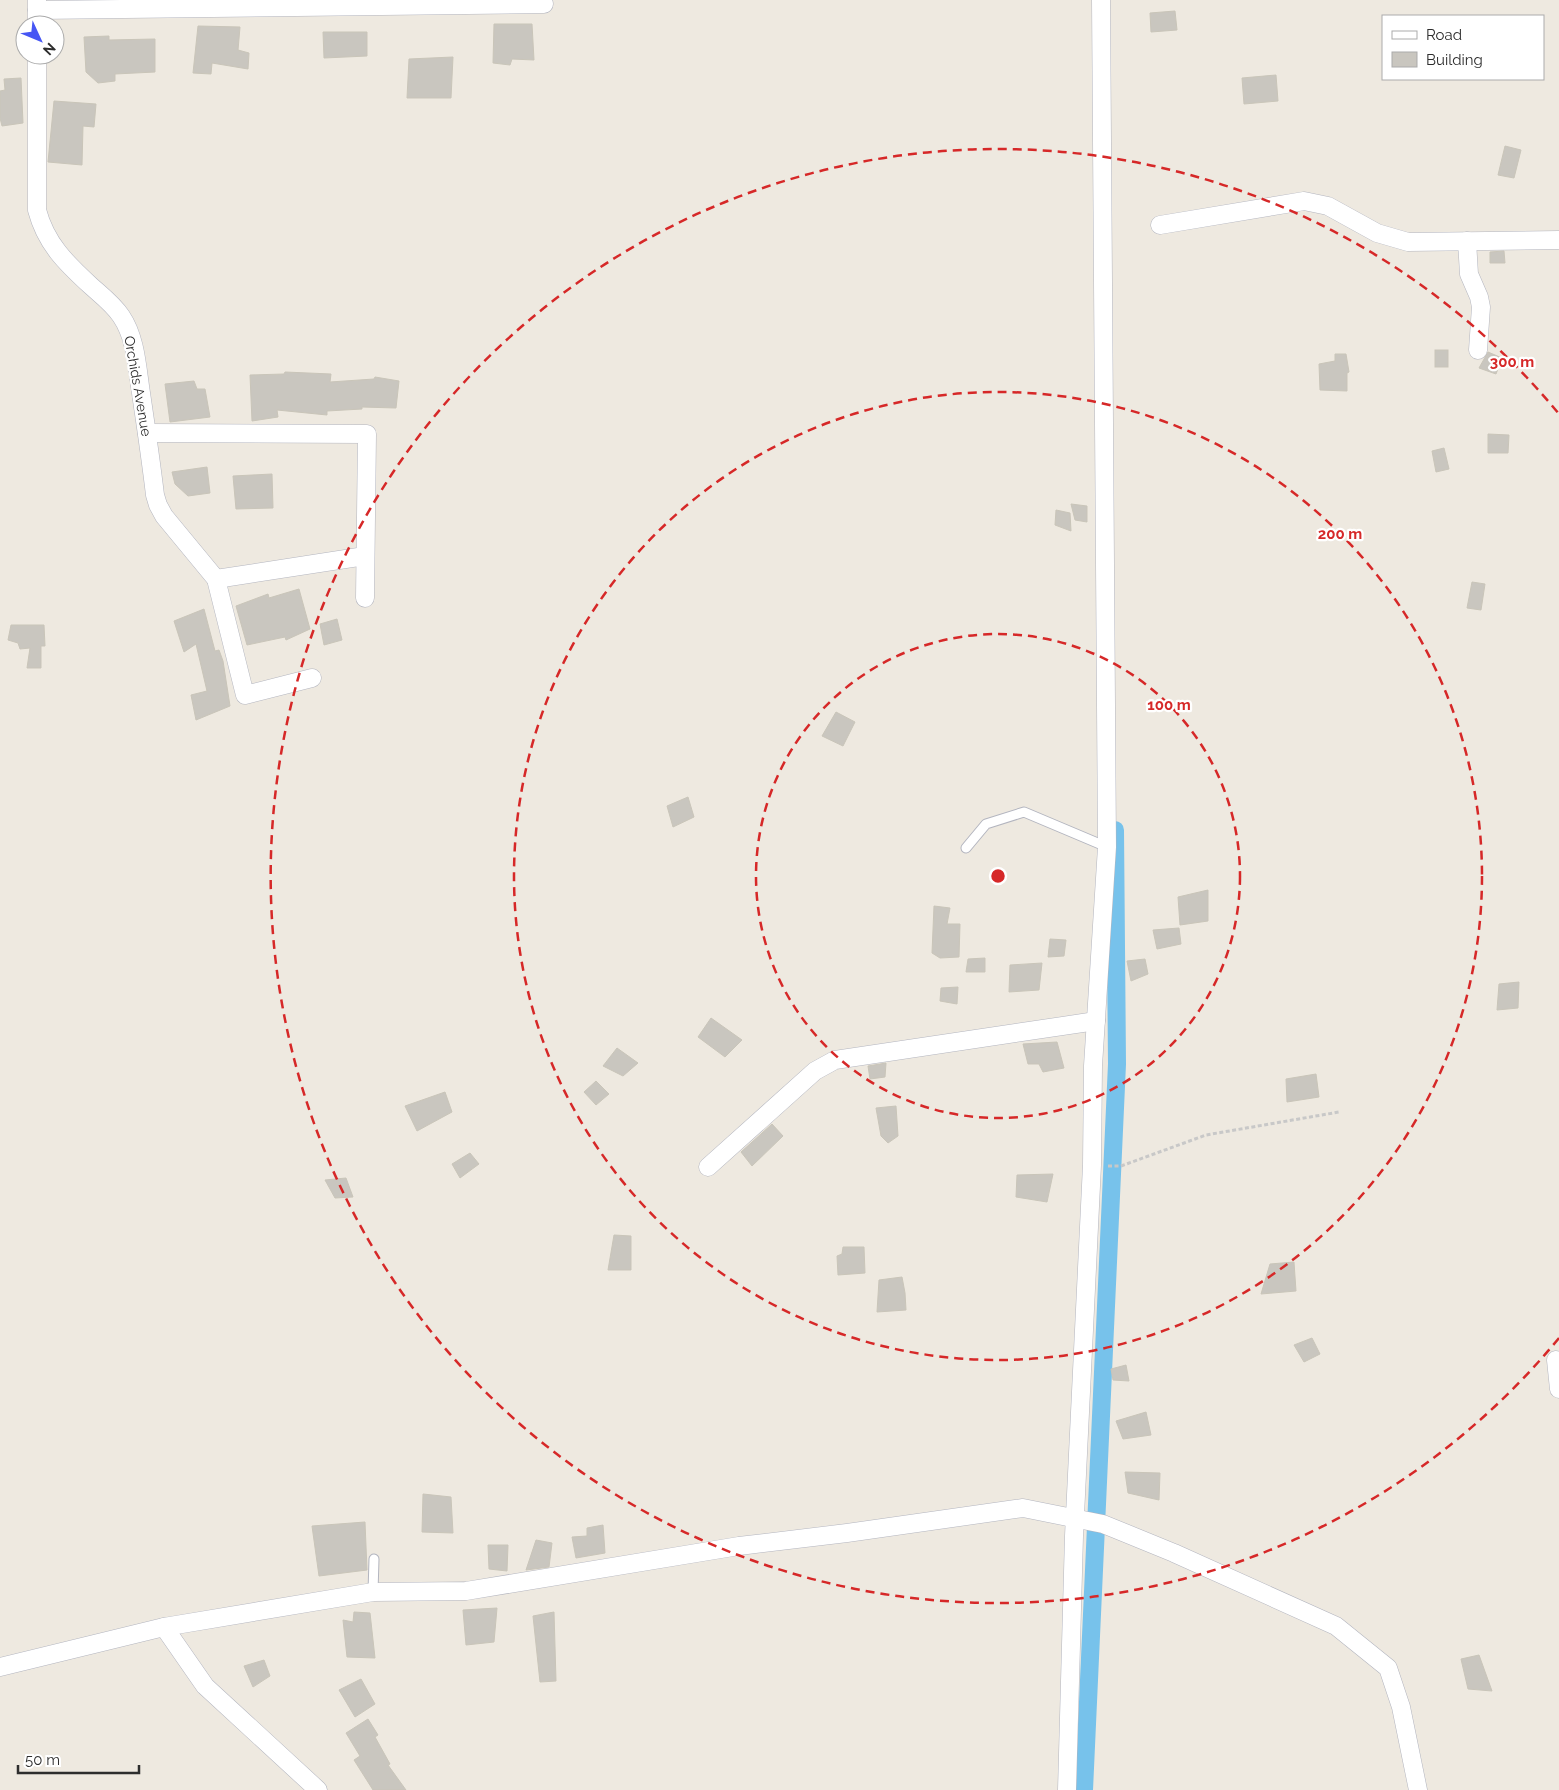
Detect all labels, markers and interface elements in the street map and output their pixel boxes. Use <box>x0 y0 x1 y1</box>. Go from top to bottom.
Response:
north arrow <box>15 15 65 65</box>
legend <box>1382 15 1544 80</box>
text: Road <box>1426 26 1462 44</box>
text: N <box>40 40 59 58</box>
text: Building <box>1426 51 1483 69</box>
street label: Orchids Avenue <box>121 334 155 438</box>
text: 300 m <box>1490 353 1534 371</box>
text: 200 m <box>1318 525 1362 543</box>
text: 100 m <box>1147 696 1191 714</box>
centre of rings <box>989 867 1007 885</box>
scale bar <box>18 1742 139 1774</box>
text: 50 m <box>25 1751 60 1769</box>

